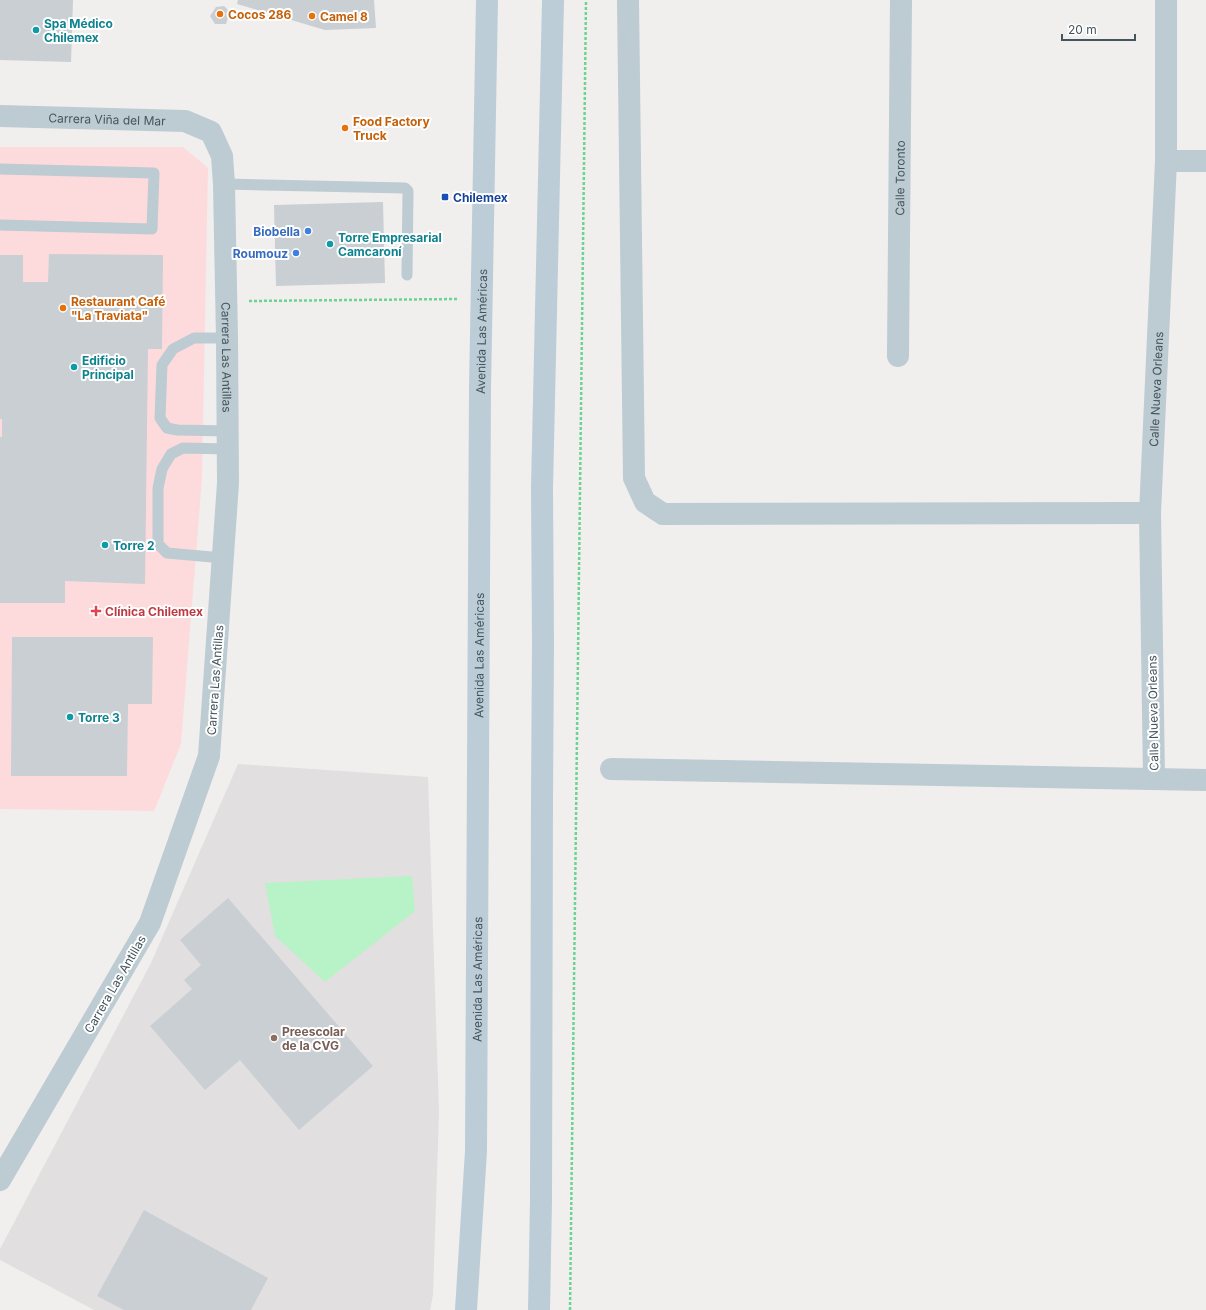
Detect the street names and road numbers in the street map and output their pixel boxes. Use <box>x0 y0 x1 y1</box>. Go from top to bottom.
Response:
street label: Carrera Viña del Mar <box>48 110 166 128</box>
street label: Calle Toronto <box>892 140 907 216</box>
street label: Avenida Las Américas <box>472 269 490 394</box>
street label: Carrera Las Antillas <box>219 302 235 413</box>
street label: Calle Nueva Orleans <box>1146 331 1166 447</box>
street label: Avenida Las Américas <box>471 593 486 718</box>
street label: Carrera Las Antillas <box>204 624 226 736</box>
street label: Calle Nueva Orleans <box>1144 655 1162 771</box>
street label: Avenida Las Américas <box>469 917 485 1042</box>
street label: Carrera Las Antillas <box>81 932 149 1036</box>

